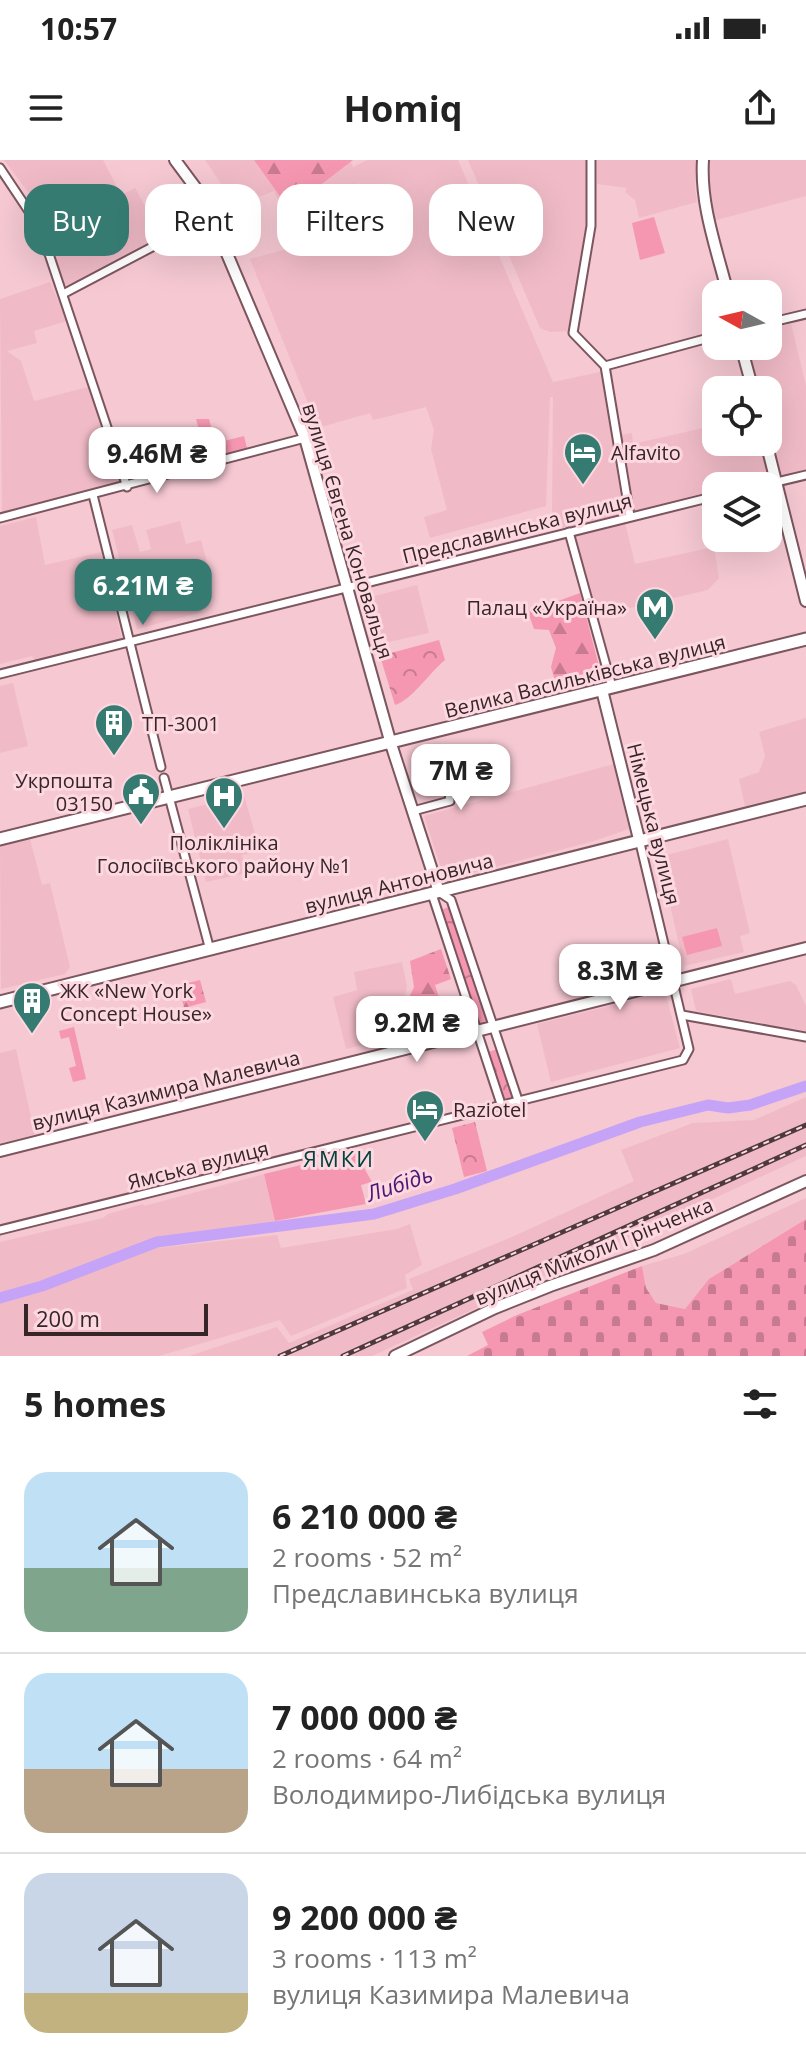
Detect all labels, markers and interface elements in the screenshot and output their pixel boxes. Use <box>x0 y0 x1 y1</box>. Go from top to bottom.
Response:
text: 10:57 <box>40 8 117 49</box>
text: Homiq <box>344 84 462 133</box>
icon: menu <box>24 86 68 130</box>
icon: share <box>738 86 782 130</box>
chip: Buy <box>24 184 129 256</box>
chip: Rent <box>145 184 261 256</box>
chip: Filters <box>277 184 413 256</box>
chip: New <box>429 184 543 256</box>
north arrow <box>702 280 782 360</box>
map controls <box>702 280 782 552</box>
button: locate <box>702 376 782 456</box>
street label: вулиця Євгена Коновальця <box>296 400 400 662</box>
pin: 9.46M ₴ <box>83 427 231 495</box>
hotel icon: Alfavito <box>562 431 604 486</box>
text: 9.46M ₴ <box>107 435 207 471</box>
place label: Alfavito <box>611 439 681 466</box>
button: layers <box>702 472 782 552</box>
street label: Предславинська вулиця <box>399 486 635 570</box>
pin: 6.21M ₴ <box>69 559 217 627</box>
text: 6.21M ₴ <box>93 567 193 603</box>
metro station icon: Палац «Україна» <box>634 586 676 641</box>
place label: Палац «Україна» <box>466 594 627 621</box>
street label: Велика Васильківська вулиця <box>442 628 728 724</box>
building icon: ТП-3001 <box>93 702 135 757</box>
place label: ТП-3001 <box>142 710 220 737</box>
street label: Німецька вулиця <box>621 740 687 908</box>
pin: 7M ₴ <box>414 744 508 812</box>
text: 7M ₴ <box>429 752 493 788</box>
place label: Укрпошта 03150 <box>15 767 113 817</box>
public building icon: Укрпошта 03150 <box>120 771 162 826</box>
hospital icon: Поліклініка Голосіївського району №1 <box>203 775 245 830</box>
place label: Поліклініка Голосіївського району №1 <box>97 829 351 879</box>
street label: вулиця Антоновича <box>302 847 496 919</box>
pin: 8.3M ₴ <box>555 944 685 1012</box>
text: 8.3M ₴ <box>577 952 663 988</box>
place label: ЖК «New York Concept House» <box>60 977 212 1027</box>
building icon: ЖК «New York Concept House» <box>11 980 53 1035</box>
pin: 9.2M ₴ <box>352 996 482 1064</box>
text: 9.2M ₴ <box>374 1004 460 1040</box>
street label: вулиця Казимира Малевича <box>29 1044 303 1136</box>
hotel icon: Raziotel <box>404 1088 446 1143</box>
place label: Raziotel <box>453 1096 526 1123</box>
street label: Ямська вулиця <box>125 1134 271 1196</box>
district label: ЯМКИ <box>303 1143 375 1173</box>
water label: Либідь <box>361 1158 436 1208</box>
street label: вулиця Миколи Грінченка <box>471 1191 717 1311</box>
scale bar <box>24 1300 208 1336</box>
text: 200 m <box>36 1303 100 1333</box>
text: 5 homes <box>24 1381 166 1427</box>
icon: filters <box>738 1382 782 1426</box>
text: 6 210 000 ₴ <box>272 1493 457 1539</box>
icon: home <box>88 1504 184 1600</box>
text: 2 rooms · 52 m² <box>272 1539 462 1575</box>
text: Предславинська вулиця <box>272 1575 579 1611</box>
text: 7 000 000 ₴ <box>272 1694 457 1740</box>
icon: home <box>88 1705 184 1801</box>
text: 2 rooms · 64 m² <box>272 1740 462 1776</box>
text: Володимиро-Либідська вулиця <box>272 1776 666 1812</box>
text: 9 200 000 ₴ <box>272 1894 457 1940</box>
icon: home <box>88 1905 184 2001</box>
text: 3 rooms · 113 m² <box>272 1940 477 1976</box>
text: вулиця Казимира Малевича <box>272 1976 630 2012</box>

